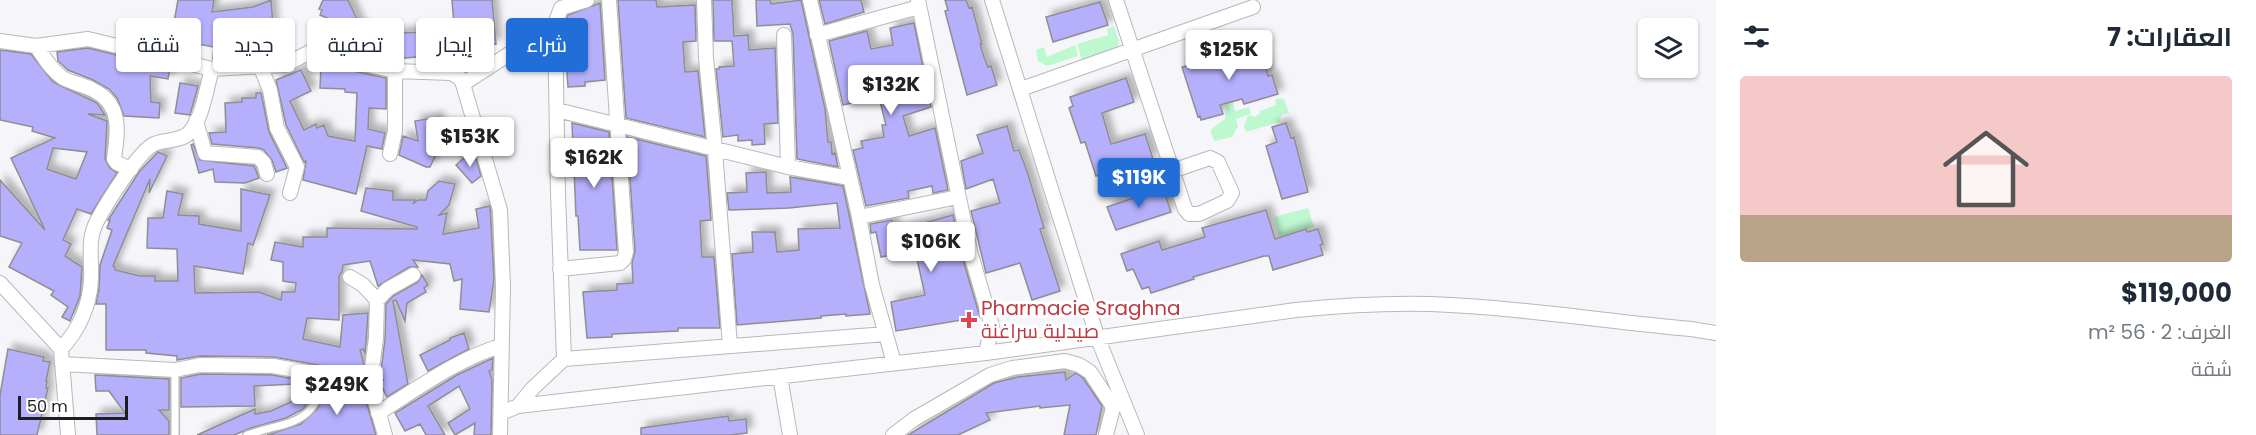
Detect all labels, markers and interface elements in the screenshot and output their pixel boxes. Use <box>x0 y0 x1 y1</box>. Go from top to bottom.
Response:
chip: شقة <box>116 18 201 72</box>
chip: جديد <box>213 18 295 72</box>
chip: تصفية <box>307 18 404 72</box>
chip: إيجار <box>416 18 494 72</box>
chip: شراء <box>506 18 588 72</box>
map controls <box>1638 18 1698 78</box>
button: layers <box>1638 18 1698 78</box>
text: العقارات: 7 <box>2107 19 2232 55</box>
icon: filters <box>1740 20 1773 53</box>
pin: $125K <box>1187 30 1271 81</box>
text: $125K <box>1199 35 1259 63</box>
pin: $132K <box>849 65 933 116</box>
text: $132K <box>862 70 920 98</box>
icon: home <box>1932 115 2040 223</box>
pin: $153K <box>428 117 512 168</box>
text: $153K <box>440 122 500 150</box>
pin: $162K <box>552 138 636 189</box>
text: $162K <box>565 143 623 171</box>
pin: $119K <box>1097 158 1181 209</box>
text: $119K <box>1112 163 1166 191</box>
pin: $106K <box>889 222 973 273</box>
text: $106K <box>901 227 961 255</box>
text: $119,000 <box>2121 275 2232 311</box>
place label: Pharmacie Sraghna صيدلية سراغنة <box>981 294 1181 345</box>
marker: Pharmacie Sraghna صيدلية سراغنة <box>962 313 976 327</box>
text: الغرف: 2 · 56 m² <box>2088 318 2232 346</box>
text: شقة <box>2191 355 2232 383</box>
pin: $249K <box>295 365 379 416</box>
text: $249K <box>305 370 369 398</box>
scale bar <box>18 393 128 420</box>
text: 50 m <box>27 395 68 418</box>

